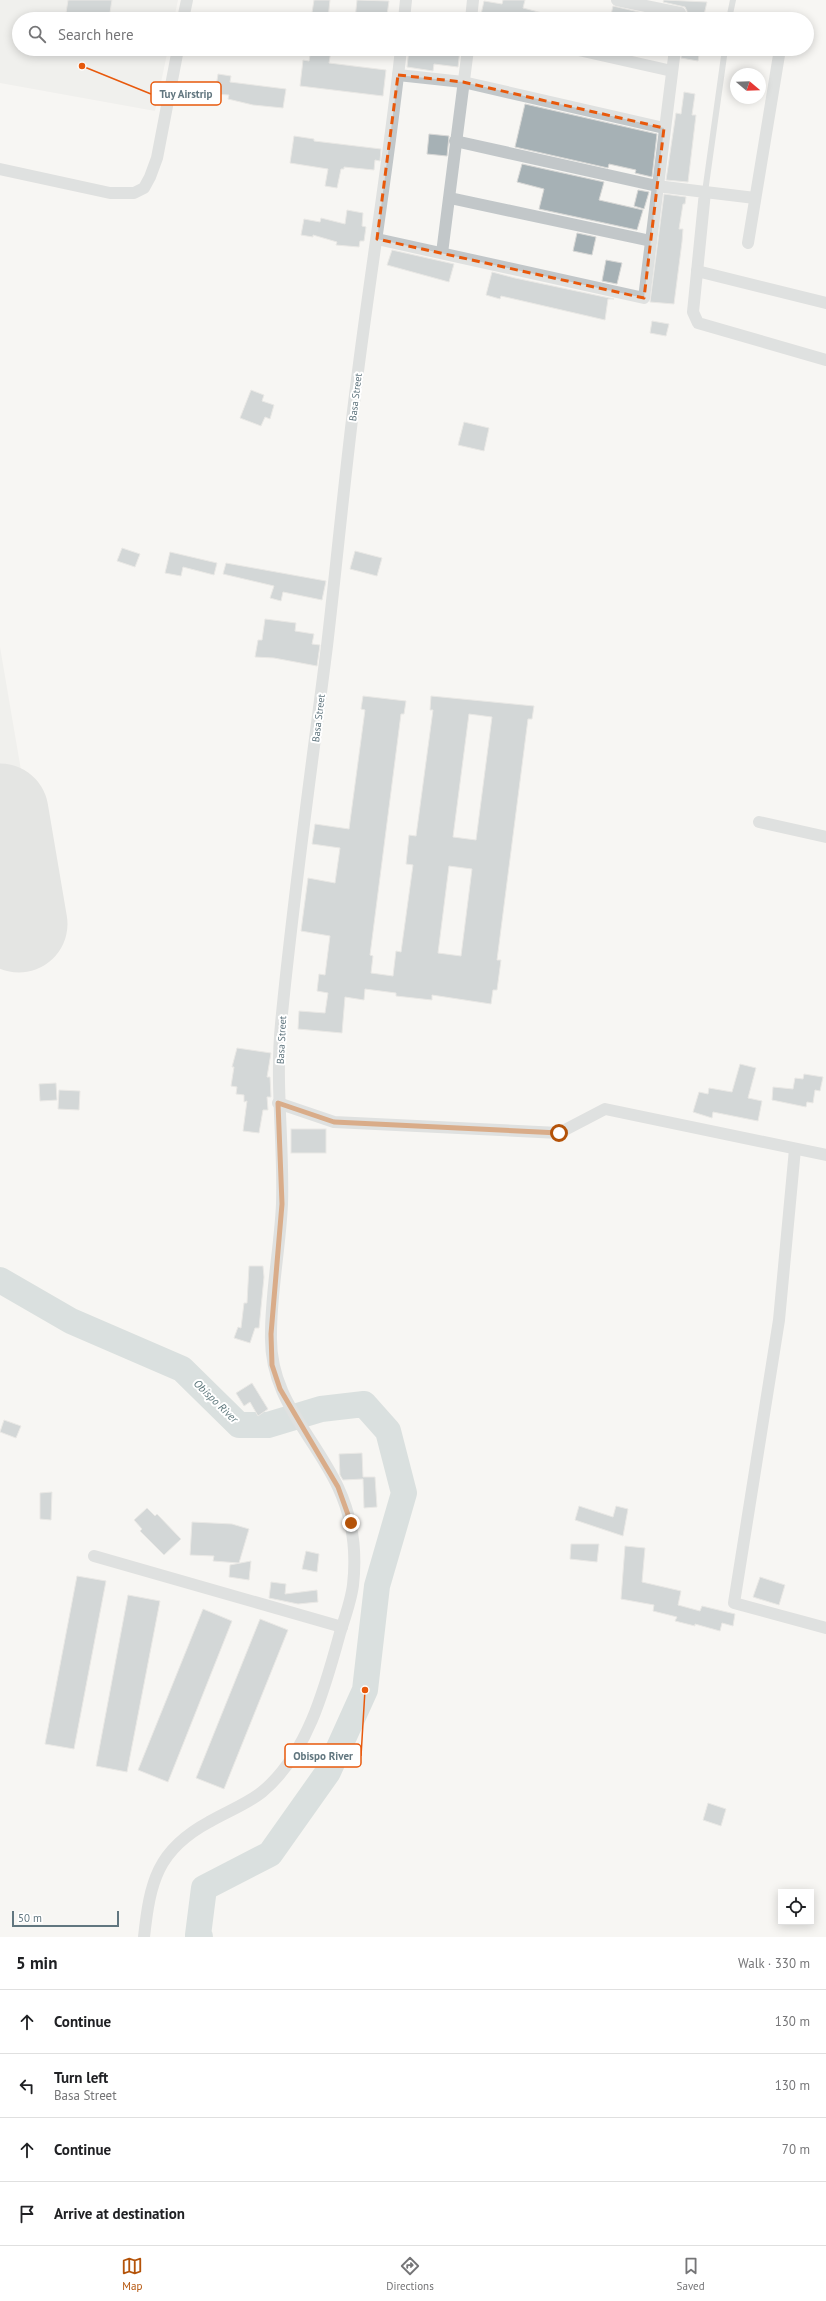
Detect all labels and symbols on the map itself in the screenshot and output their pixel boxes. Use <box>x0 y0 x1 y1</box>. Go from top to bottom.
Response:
north arrow <box>730 68 766 104</box>
callout: Tuy Airstrip <box>151 82 221 105</box>
text: Tuy Airstrip <box>160 87 213 101</box>
street label: Basa Street <box>346 372 365 422</box>
street label: Basa Street <box>309 693 328 743</box>
street label: Basa Street <box>274 1015 289 1064</box>
route start <box>550 1124 568 1142</box>
water label: Obispo River <box>191 1376 242 1427</box>
route end <box>342 1514 360 1532</box>
callout: Obispo River <box>285 1744 361 1767</box>
text: Obispo River <box>293 1749 353 1763</box>
scale bar <box>12 1909 119 1928</box>

